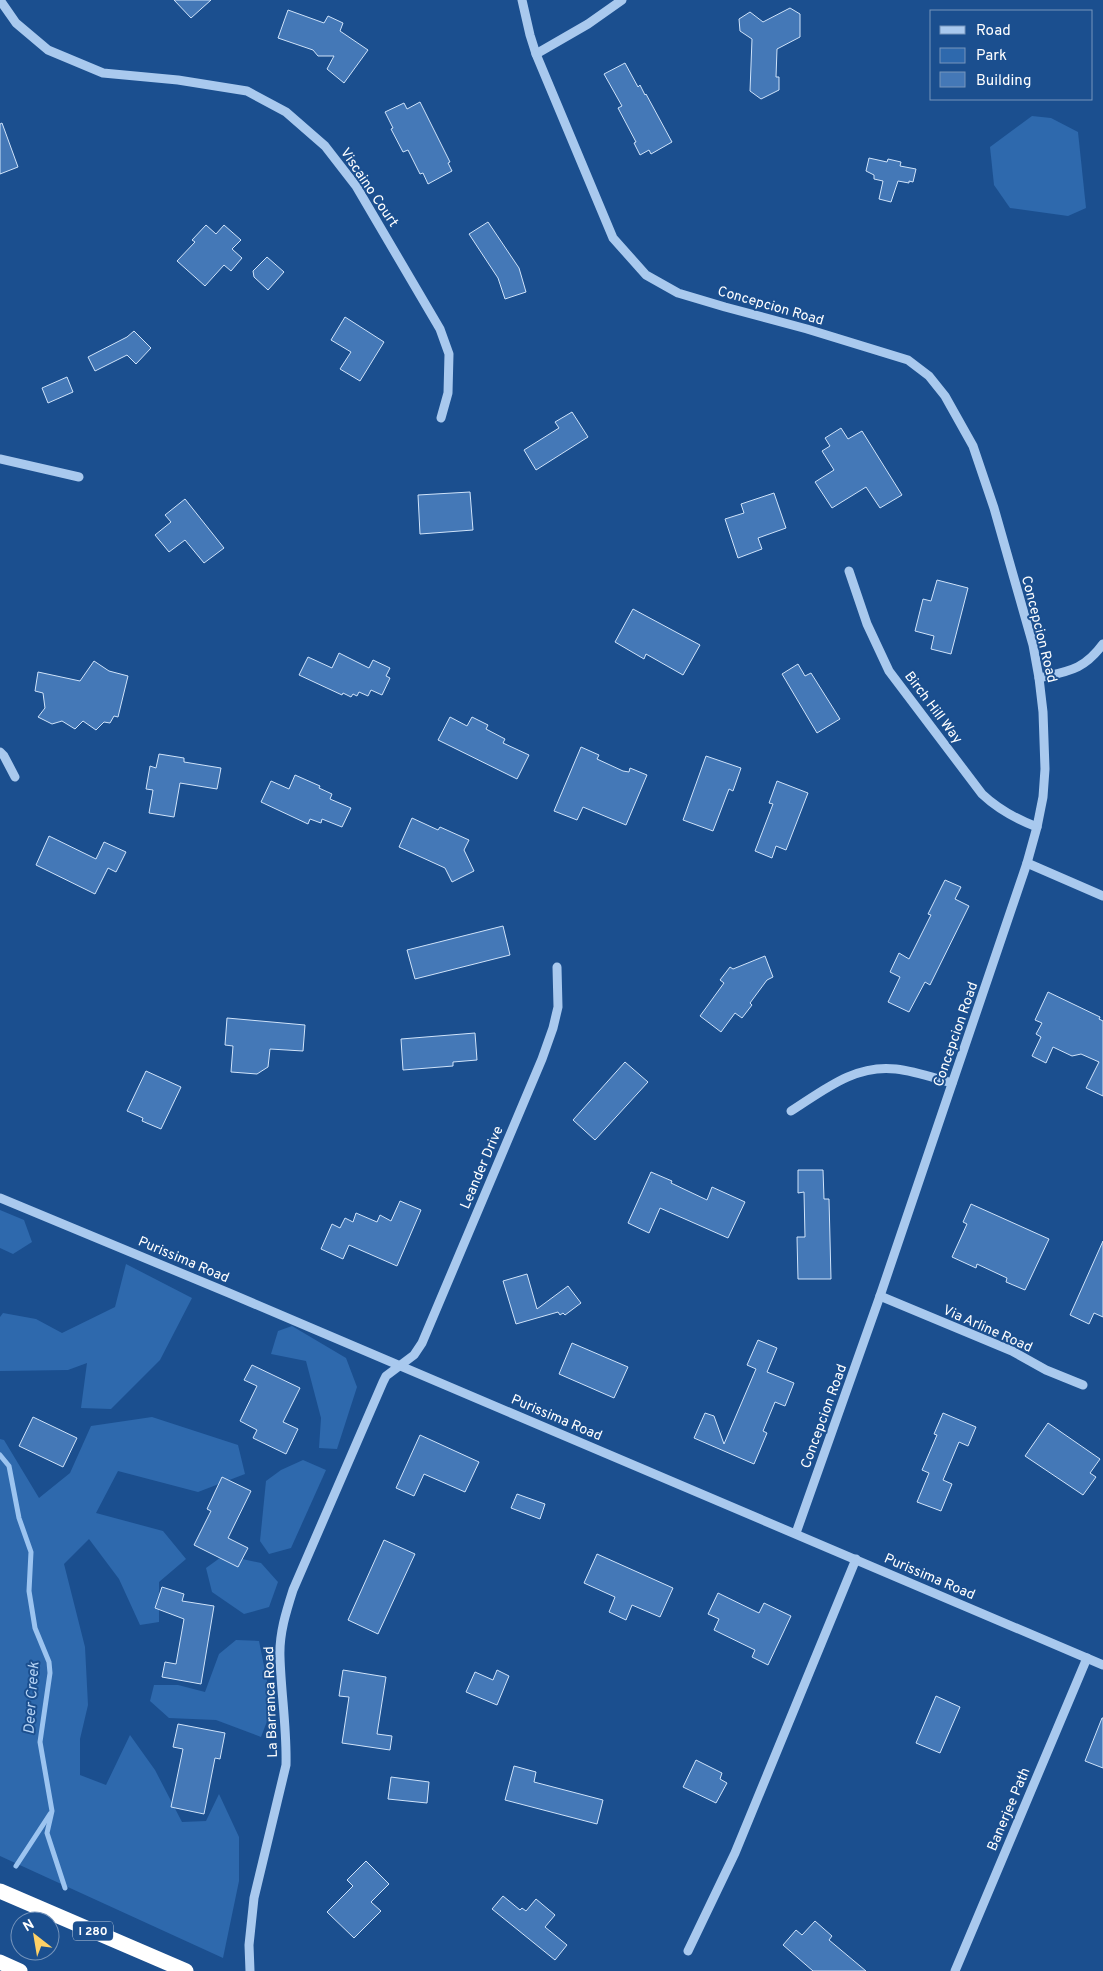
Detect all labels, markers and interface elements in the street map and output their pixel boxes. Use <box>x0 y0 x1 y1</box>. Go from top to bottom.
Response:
legend <box>930 10 1093 100</box>
text: Road <box>976 22 1011 41</box>
text: Park <box>976 47 1007 66</box>
text: Building <box>976 72 1031 91</box>
street label: Viscaino Court <box>336 145 402 231</box>
street label: Concepcion Road <box>715 283 826 330</box>
street label: Concepcion Road <box>1017 574 1060 685</box>
street label: Birch Hill Way <box>900 668 965 747</box>
street label: Concepcion Road <box>931 980 982 1089</box>
street label: Leander Drive <box>457 1124 507 1212</box>
street label: Purissima Road <box>135 1234 231 1287</box>
street label: Via Arline Road <box>940 1302 1035 1357</box>
street label: Concepcion Road <box>798 1362 851 1471</box>
street label: Purissima Road <box>508 1392 604 1445</box>
street label: Purissima Road <box>881 1551 977 1604</box>
street label: La Barranca Road <box>261 1646 282 1758</box>
water label: Deer Creek <box>20 1661 45 1735</box>
street label: Banerjee Path <box>984 1765 1035 1854</box>
north arrow <box>10 1911 60 1961</box>
text: N <box>20 1916 38 1936</box>
road number: I 280 <box>73 1922 113 1940</box>

